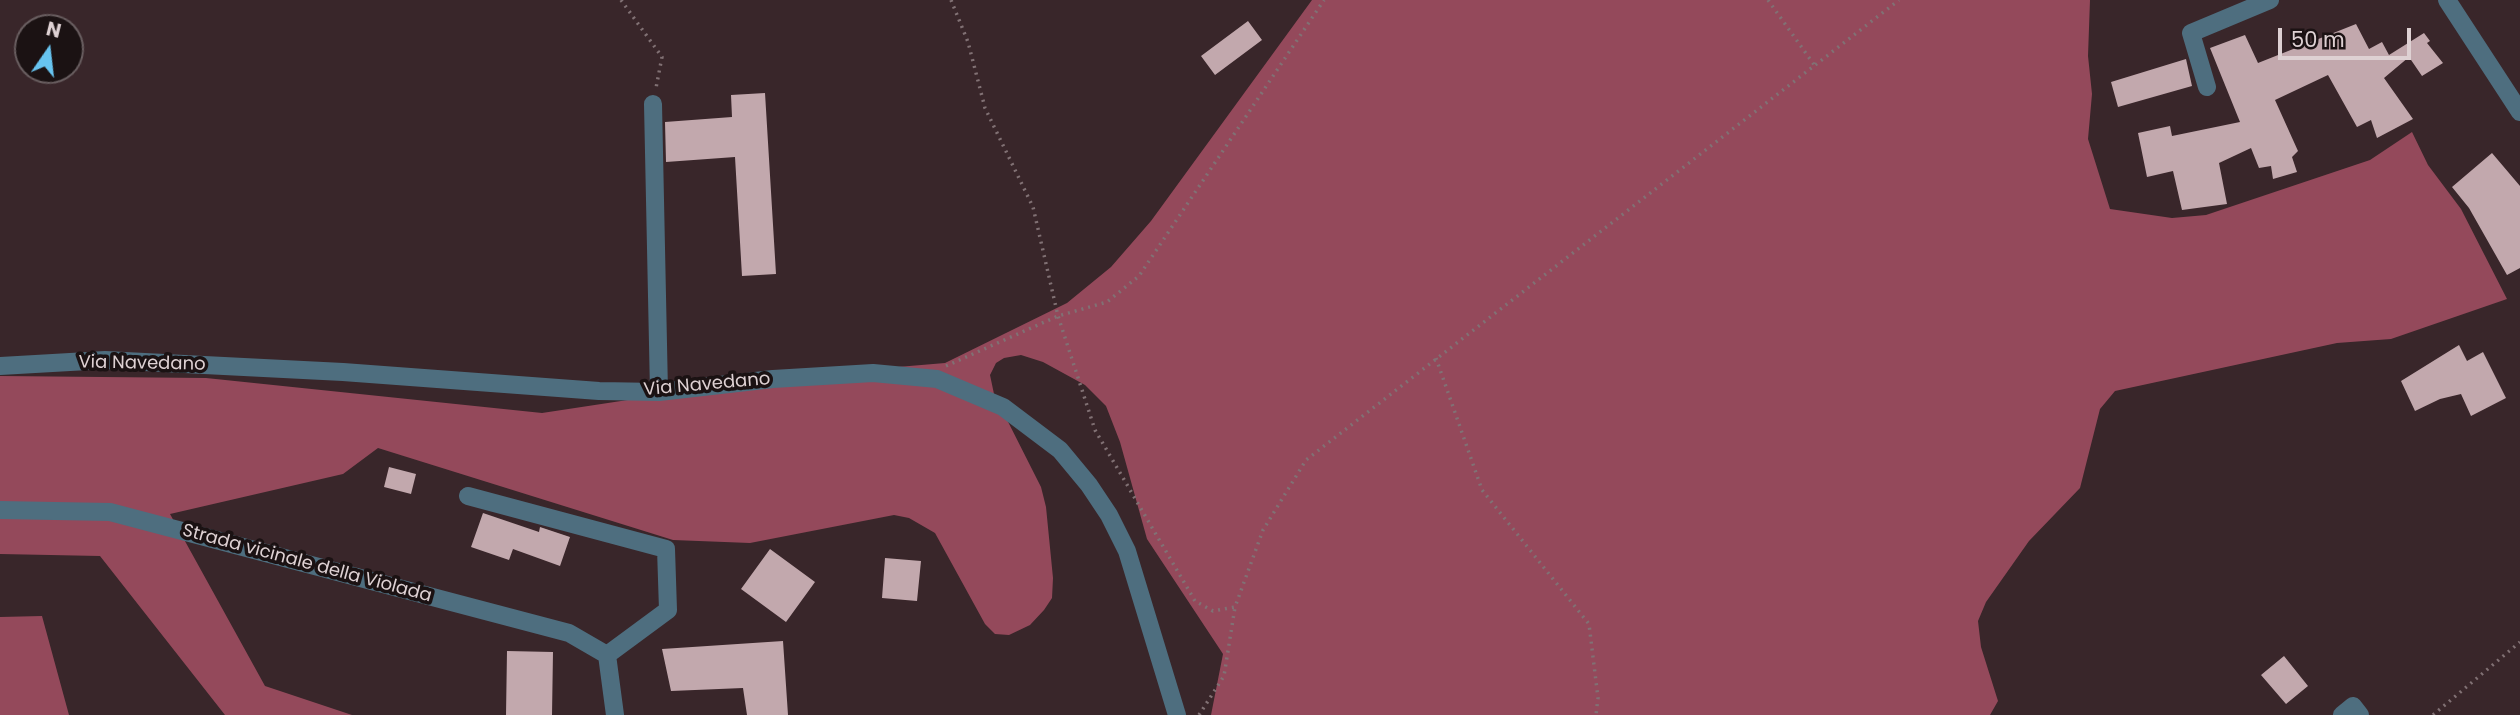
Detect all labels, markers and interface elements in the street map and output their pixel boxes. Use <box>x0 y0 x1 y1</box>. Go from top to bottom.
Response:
north arrow <box>14 14 84 84</box>
scale bar <box>2282 14 2415 58</box>
text: N <box>44 15 64 45</box>
text: 50 m <box>2291 25 2345 54</box>
street label: Via Navedano <box>78 352 206 376</box>
street label: Via Navedano <box>643 369 771 401</box>
street label: Strada vicinale della Violada <box>180 520 434 608</box>

